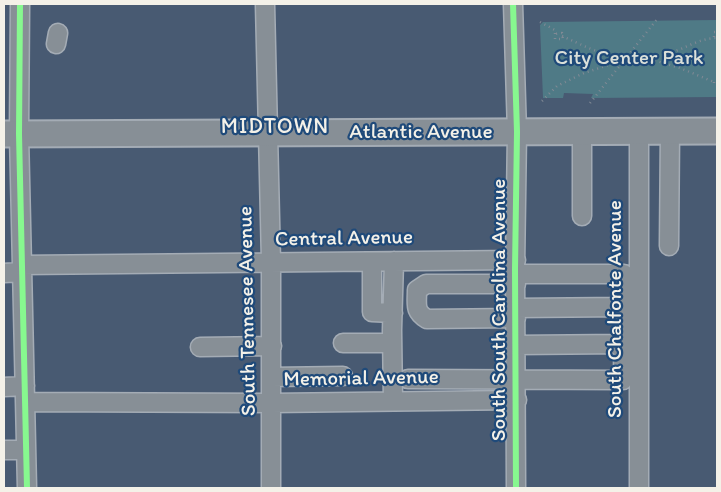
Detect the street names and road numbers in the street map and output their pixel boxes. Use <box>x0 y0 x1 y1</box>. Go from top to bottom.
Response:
street label: Atlantic Avenue <box>349 120 493 146</box>
street label: South South Carolina Avenue <box>487 179 513 441</box>
street label: South Chalfonte Avenue <box>603 200 629 418</box>
street label: South Tennesee Avenue <box>234 206 262 416</box>
street label: Central Avenue <box>275 225 413 253</box>
street label: Memorial Avenue <box>283 365 439 393</box>

